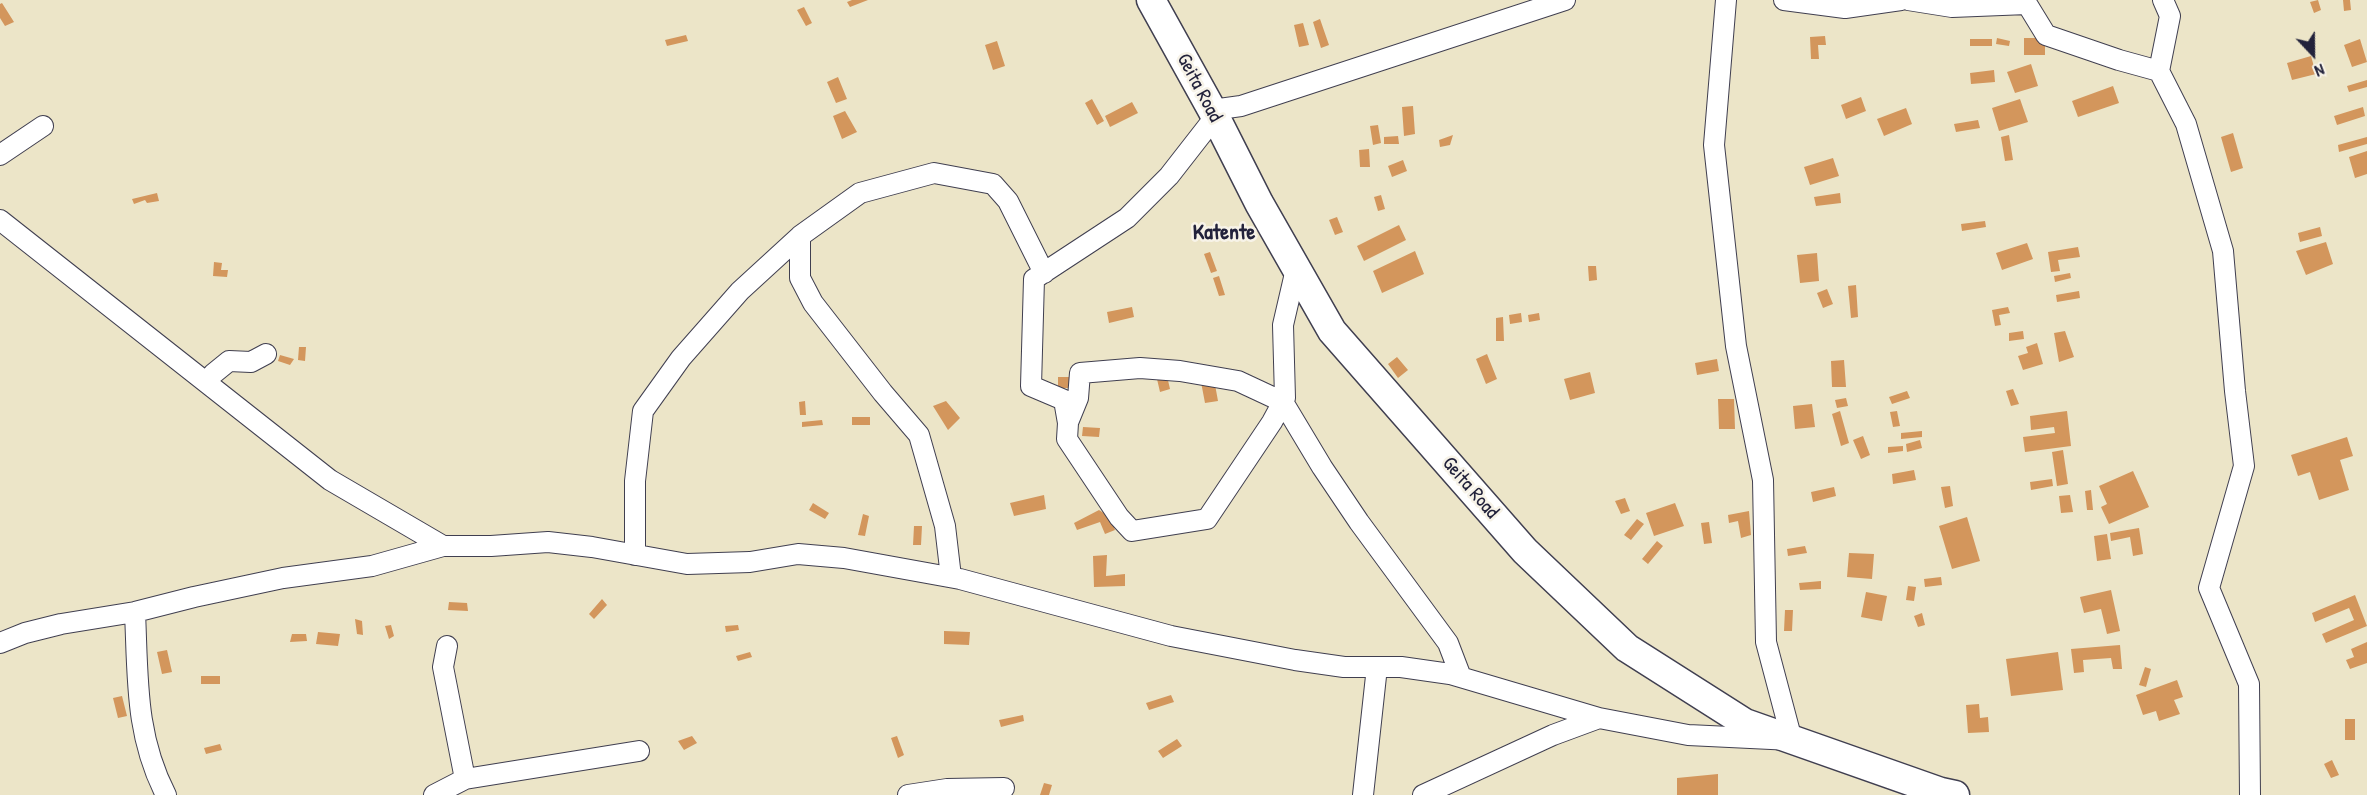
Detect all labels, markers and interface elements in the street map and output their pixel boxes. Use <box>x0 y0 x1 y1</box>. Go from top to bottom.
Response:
north arrow <box>2283 24 2343 84</box>
street label: Geita Road <box>1171 50 1227 126</box>
text: N <box>2312 59 2328 82</box>
district label: Katente <box>1193 220 1255 246</box>
street label: Geita Road <box>1437 452 1503 524</box>

